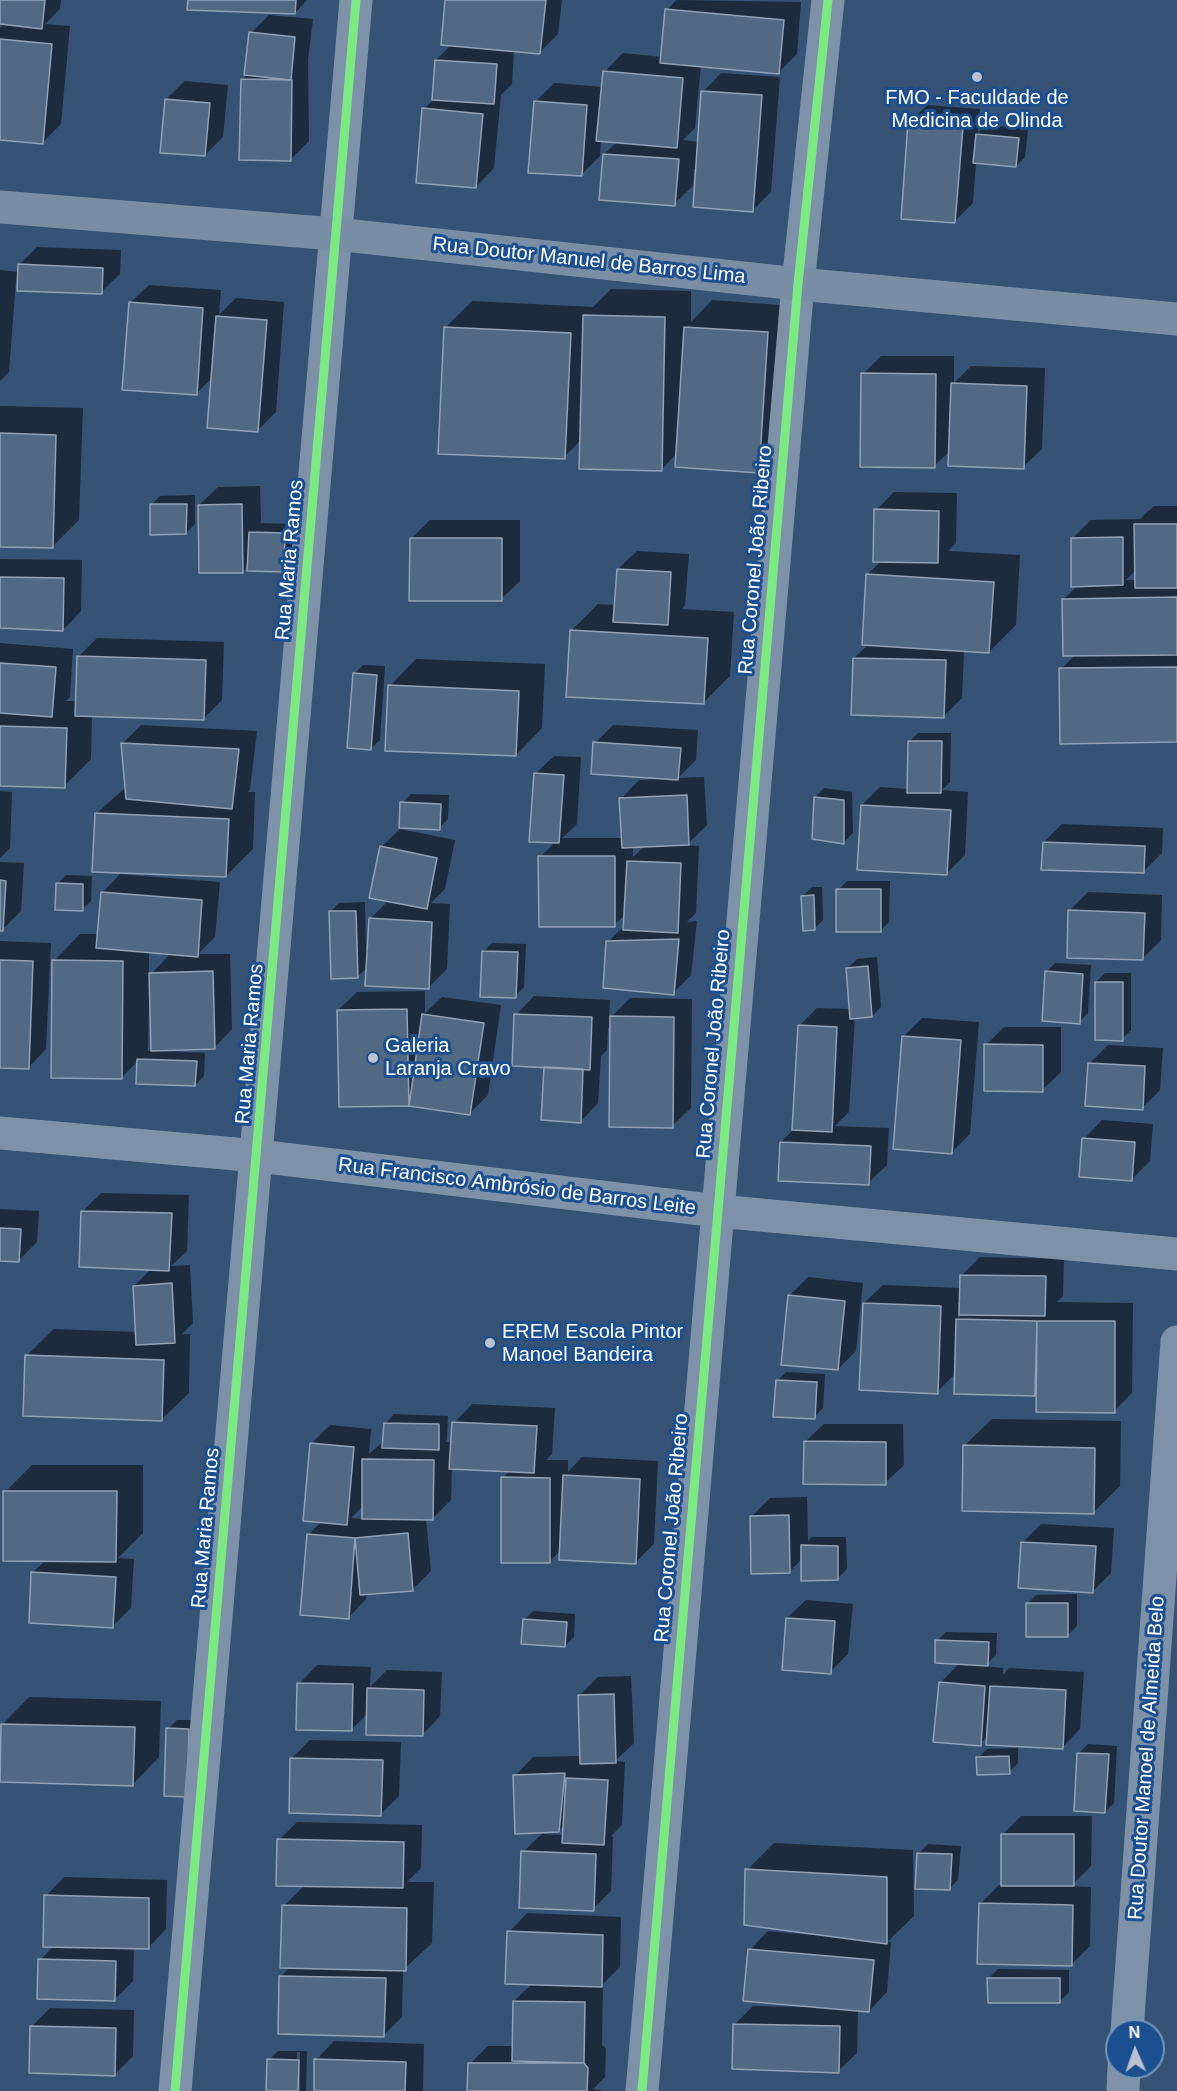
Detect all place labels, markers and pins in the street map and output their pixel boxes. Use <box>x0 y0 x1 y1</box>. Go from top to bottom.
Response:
marker: FMO - Faculdade de Medicina de Olinda <box>970 70 984 84</box>
place label: FMO - Faculdade de Medicina de Olinda <box>885 86 1069 133</box>
place label: Galeria Laranja Cravo <box>385 1034 511 1081</box>
marker: Galeria Laranja Cravo <box>366 1051 380 1065</box>
place label: EREM Escola Pintor Manoel Bandeira <box>502 1320 683 1367</box>
marker: EREM Escola Pintor Manoel Bandeira <box>483 1336 497 1350</box>

